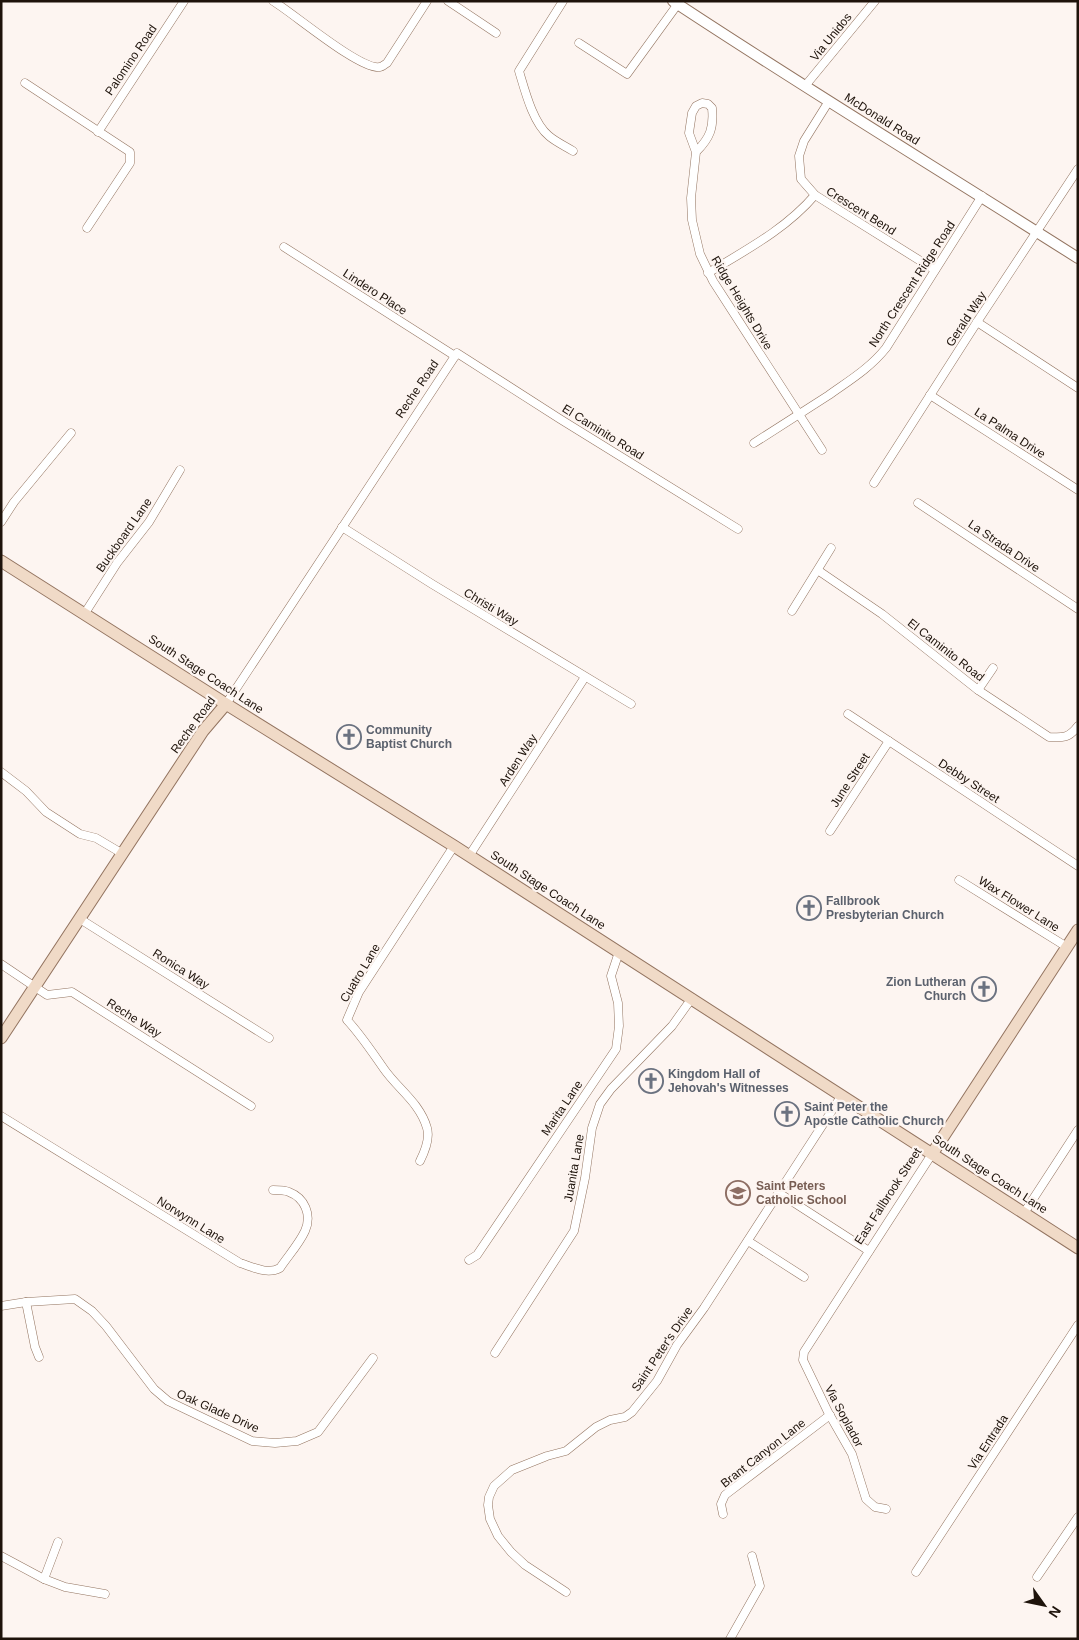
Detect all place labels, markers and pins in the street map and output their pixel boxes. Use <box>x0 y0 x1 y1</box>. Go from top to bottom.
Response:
place label: Community Baptist Church <box>366 723 452 751</box>
church icon: Community Baptist Church <box>336 724 362 750</box>
place label: Fallbrook Presbyterian Church <box>826 894 944 922</box>
church icon: Fallbrook Presbyterian Church <box>796 895 822 921</box>
place label: Zion Lutheran Church <box>886 975 966 1003</box>
church icon: Zion Lutheran Church <box>971 976 997 1002</box>
place label: Kingdom Hall of Jehovah's Witnesses <box>668 1067 789 1095</box>
church icon: Kingdom Hall of Jehovah's Witnesses <box>638 1068 664 1094</box>
place label: Saint Peter the Apostle Catholic Church <box>804 1100 944 1128</box>
church icon: Saint Peter the Apostle Catholic Church <box>774 1101 800 1127</box>
place label: Saint Peters Catholic School <box>756 1179 847 1207</box>
school or university icon: Saint Peters Catholic School <box>725 1180 751 1206</box>

